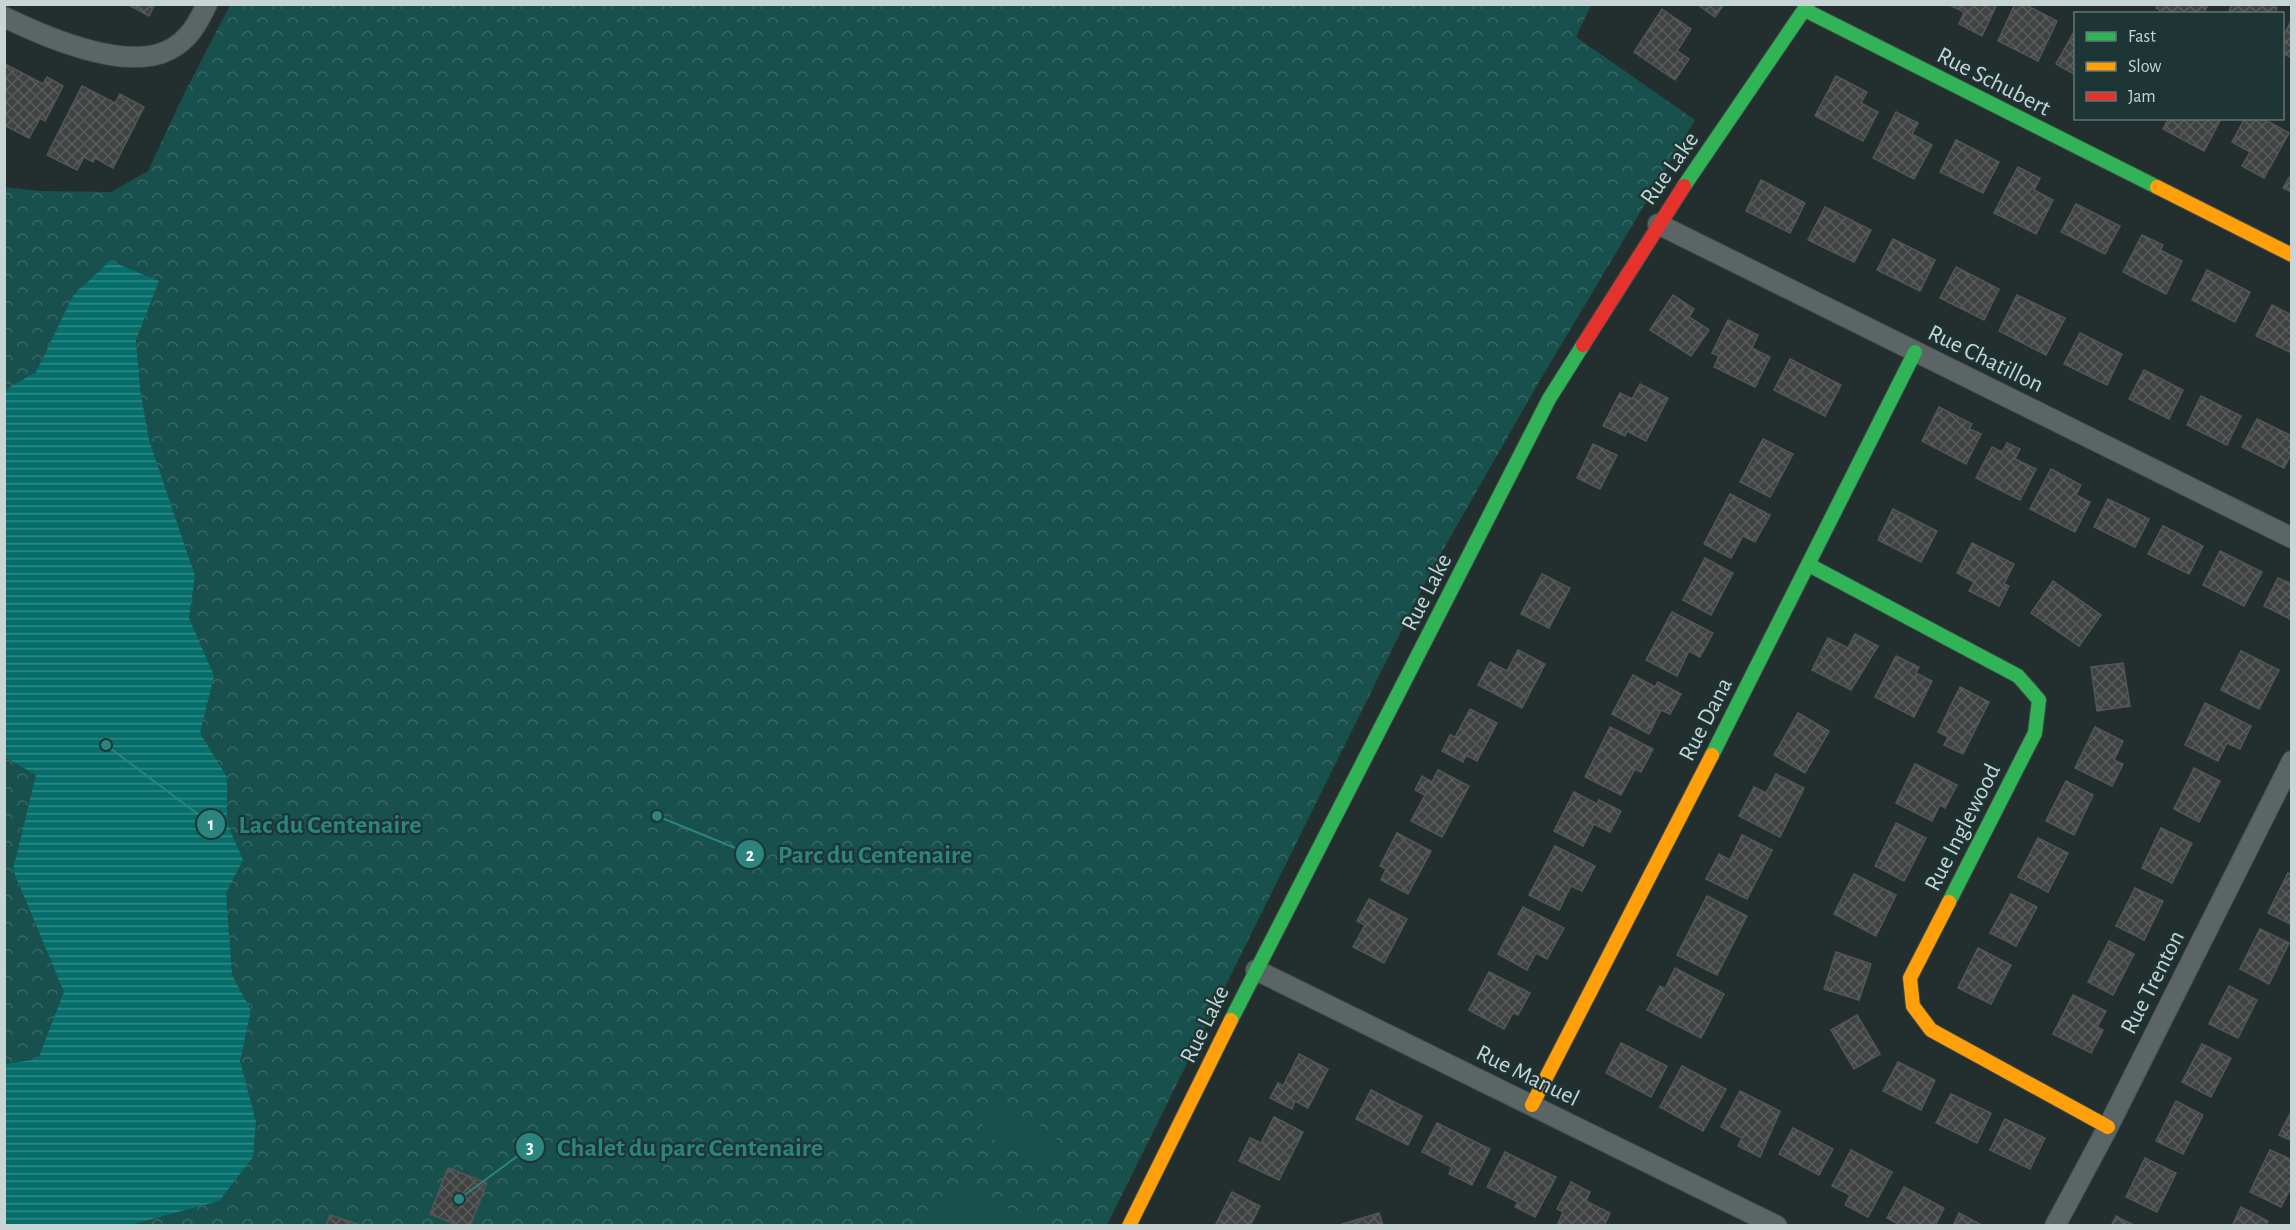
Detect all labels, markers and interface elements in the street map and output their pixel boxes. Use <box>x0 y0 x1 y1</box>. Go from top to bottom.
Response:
legend <box>2074 12 2284 120</box>
text: Fast <box>2128 28 2156 46</box>
street label: Rue Schubert <box>1933 43 2054 121</box>
text: Slow <box>2128 58 2161 76</box>
text: Jam <box>2128 88 2156 106</box>
street label: Rue Lake <box>1636 128 1703 209</box>
street label: Rue Chatillon <box>1924 321 2047 397</box>
street label: Rue Lake <box>1397 550 1456 635</box>
street label: Rue Dana <box>1675 674 1737 765</box>
street label: Rue Inglewood <box>1921 760 2005 895</box>
callout: Lac du Centenaire <box>196 802 433 846</box>
text: Lac du Centenaire <box>238 812 422 838</box>
text: 1 <box>208 816 214 834</box>
callout: Parc du Centenaire <box>735 832 984 876</box>
text: Parc du Centenaire <box>778 842 972 868</box>
text: 2 <box>746 847 755 865</box>
street label: Rue Trenton <box>2117 927 2189 1038</box>
street label: Rue Lake <box>1176 982 1234 1067</box>
street label: Rue Manuel <box>1472 1041 1583 1111</box>
callout: Chalet du parc Centenaire <box>515 1125 835 1169</box>
text: Chalet du parc Centenaire <box>557 1135 823 1161</box>
text: 3 <box>526 1139 534 1157</box>

